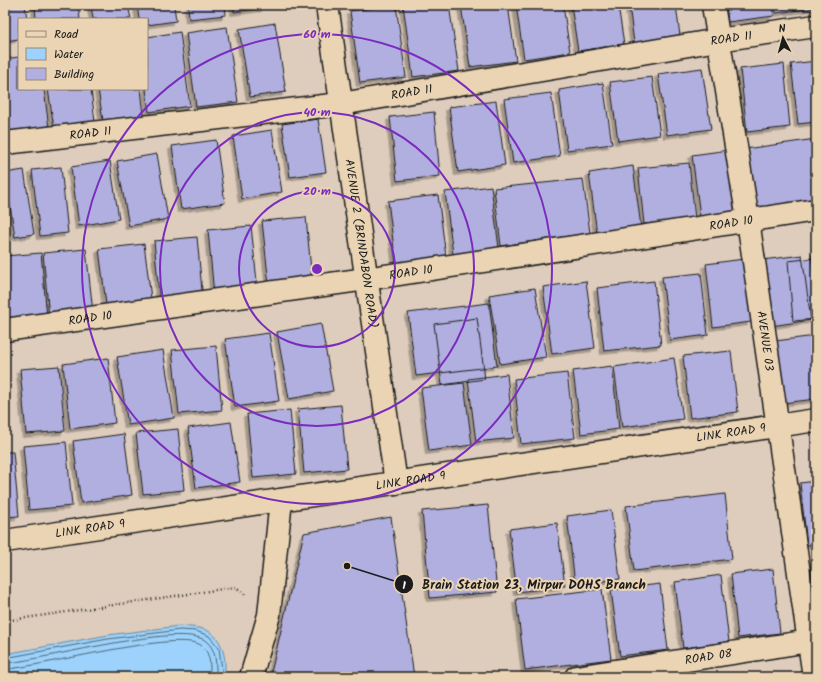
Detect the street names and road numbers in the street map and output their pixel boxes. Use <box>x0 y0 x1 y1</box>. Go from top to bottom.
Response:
street label: ROAD 11 <box>709 26 753 51</box>
street label: ROAD 11 <box>390 79 434 105</box>
street label: ROAD 11 <box>69 121 112 145</box>
street label: AVENUE 2 (BRINDABON ROAD) <box>340 158 383 329</box>
street label: ROAD 10 <box>708 210 754 236</box>
street label: ROAD 10 <box>388 259 434 285</box>
street label: ROAD 10 <box>67 305 113 330</box>
street label: AVENUE 03 <box>752 309 779 372</box>
street label: LINK ROAD 9 <box>695 418 767 447</box>
street label: LINK ROAD 9 <box>374 466 447 495</box>
street label: LINK ROAD 9 <box>54 514 126 543</box>
street label: ROAD 08 <box>684 643 734 670</box>

